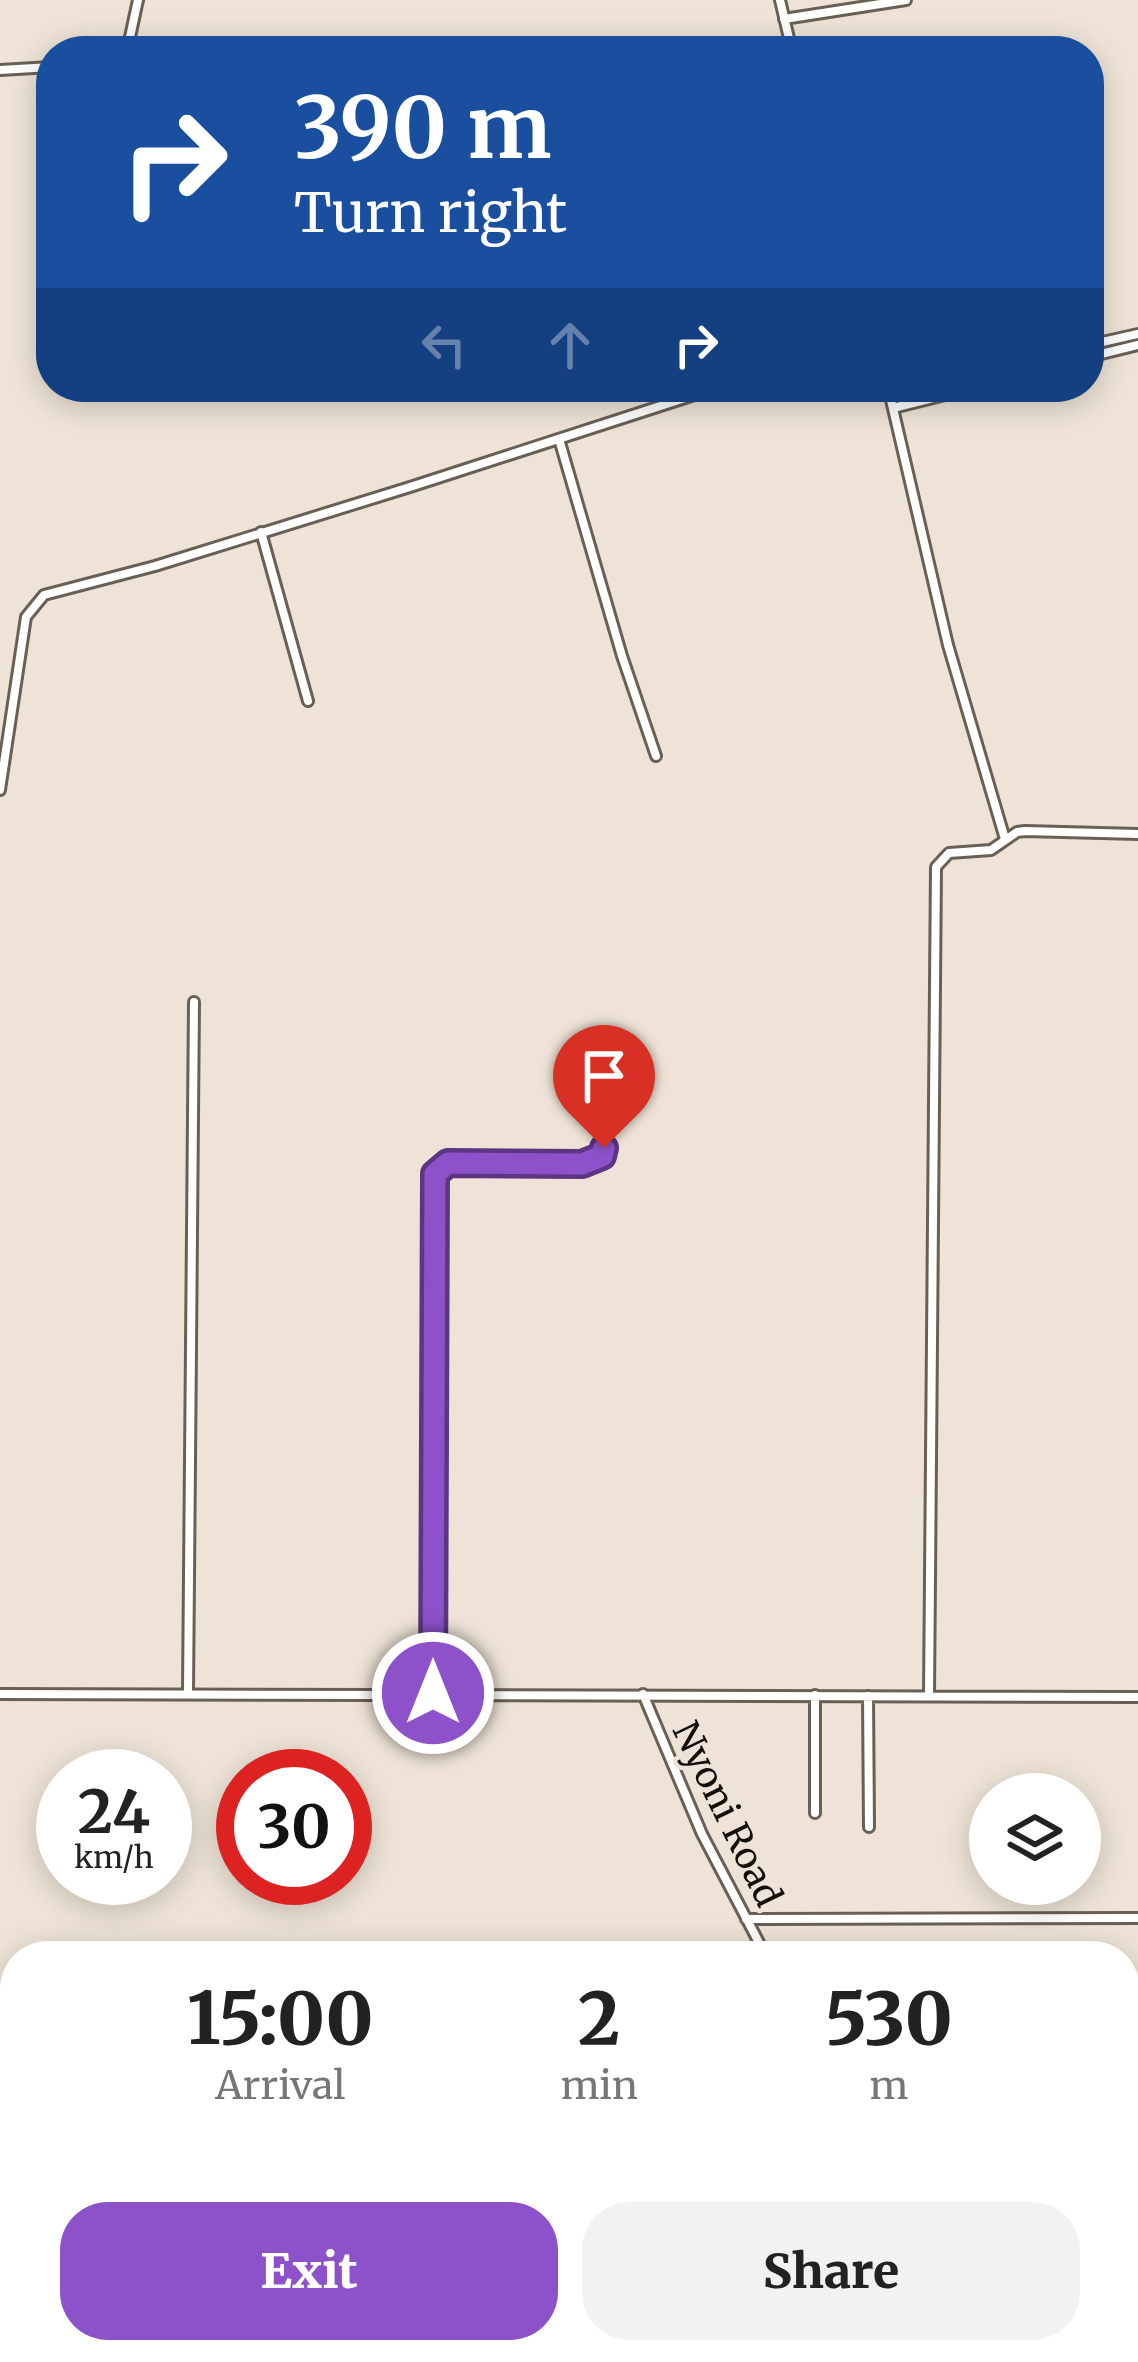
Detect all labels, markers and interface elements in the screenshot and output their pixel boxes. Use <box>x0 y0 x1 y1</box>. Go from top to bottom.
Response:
text: 390 m <box>294 75 552 181</box>
icon: right <box>96 84 252 240</box>
text: Turn right <box>294 179 567 247</box>
icon: left <box>411 312 477 378</box>
icon: ahead <box>537 312 603 378</box>
icon: right <box>663 312 729 378</box>
pin <box>553 1025 655 1148</box>
icon: arrive <box>571 1043 637 1109</box>
position arrow <box>370 1630 496 1756</box>
street label: Nyoni Road <box>663 1714 791 1914</box>
speed limit sign: 30 <box>216 1749 372 1905</box>
map controls <box>969 1773 1101 1905</box>
button: layers <box>969 1773 1101 1905</box>
text: 24 <box>78 1774 150 1849</box>
text: km/h <box>74 1838 154 1876</box>
text: 15:00 <box>187 1973 374 2064</box>
text: 2 <box>578 1973 620 2064</box>
text: 530 <box>825 1973 953 2064</box>
text: Arrival <box>215 2061 345 2110</box>
text: min <box>561 2061 638 2110</box>
text: m <box>870 2061 908 2110</box>
button: Exit <box>60 2202 558 2340</box>
button: Share <box>582 2202 1080 2340</box>

